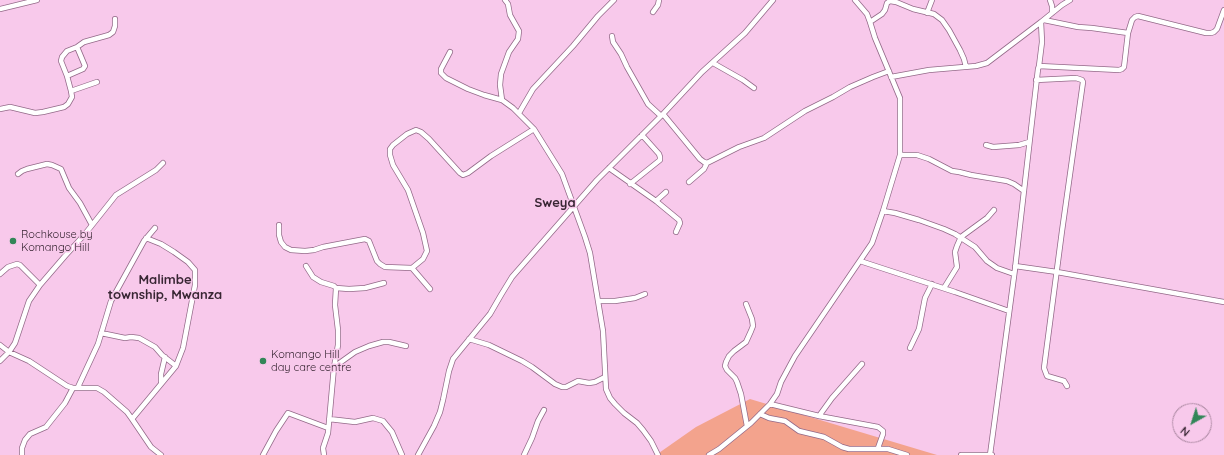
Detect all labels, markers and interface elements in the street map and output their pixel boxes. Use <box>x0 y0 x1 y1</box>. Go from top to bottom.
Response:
district label: Sweya <box>534 195 576 211</box>
place label: Rochkouse by Komango Hill <box>21 228 93 254</box>
marker: Rochkouse by Komango Hill <box>8 236 18 246</box>
district label: Malimbe township, Mwanza <box>108 272 222 303</box>
place label: Komango Hill day care centre <box>271 348 351 374</box>
marker: Komango Hill day care centre <box>258 356 268 366</box>
north arrow <box>1172 403 1212 443</box>
text: N <box>1178 424 1193 440</box>

